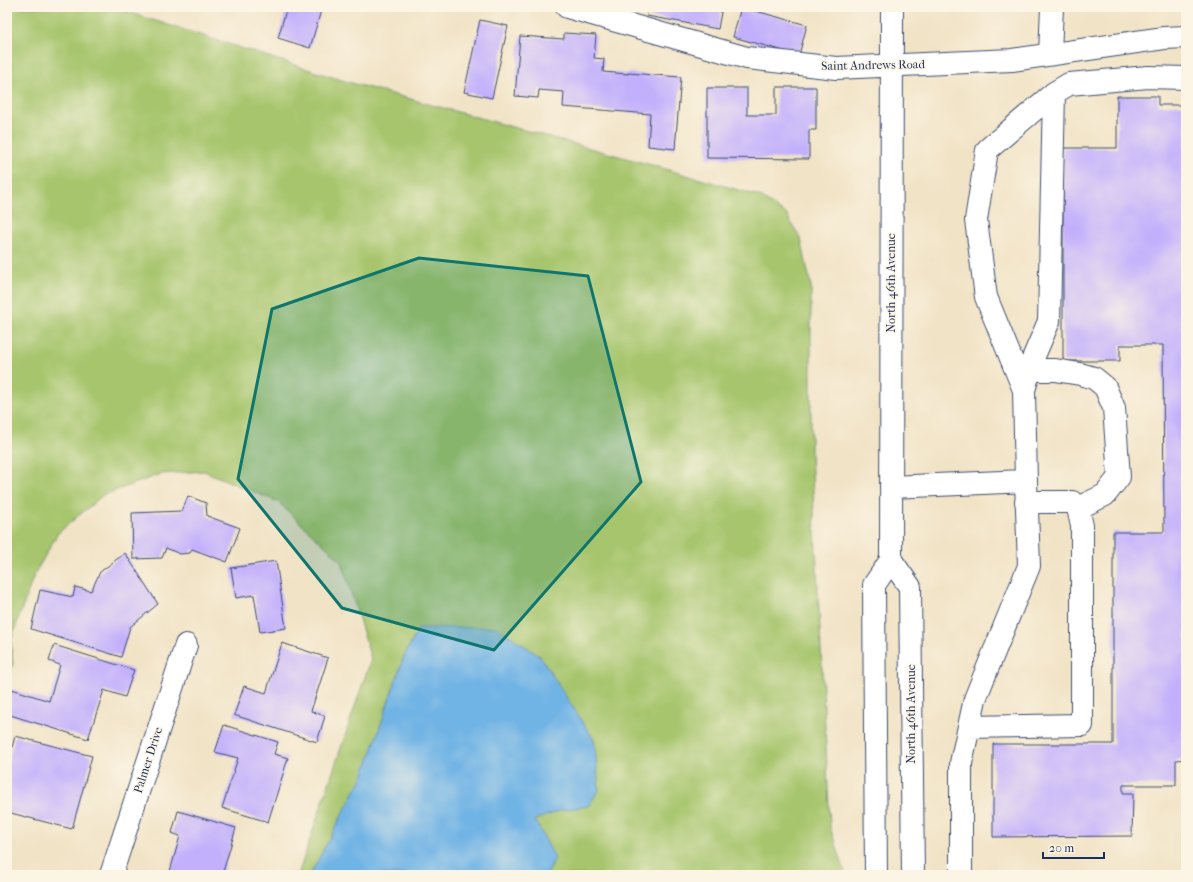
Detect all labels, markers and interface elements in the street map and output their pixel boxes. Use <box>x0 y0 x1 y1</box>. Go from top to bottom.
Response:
street label: Saint Andrews Road <box>821 57 925 73</box>
street label: North 46th Avenue <box>884 233 898 333</box>
street label: North 46th Avenue <box>904 664 918 764</box>
street label: Palmer Drive <box>131 725 165 795</box>
scale bar <box>1043 834 1104 860</box>
text: 20 m <box>1049 841 1074 855</box>

